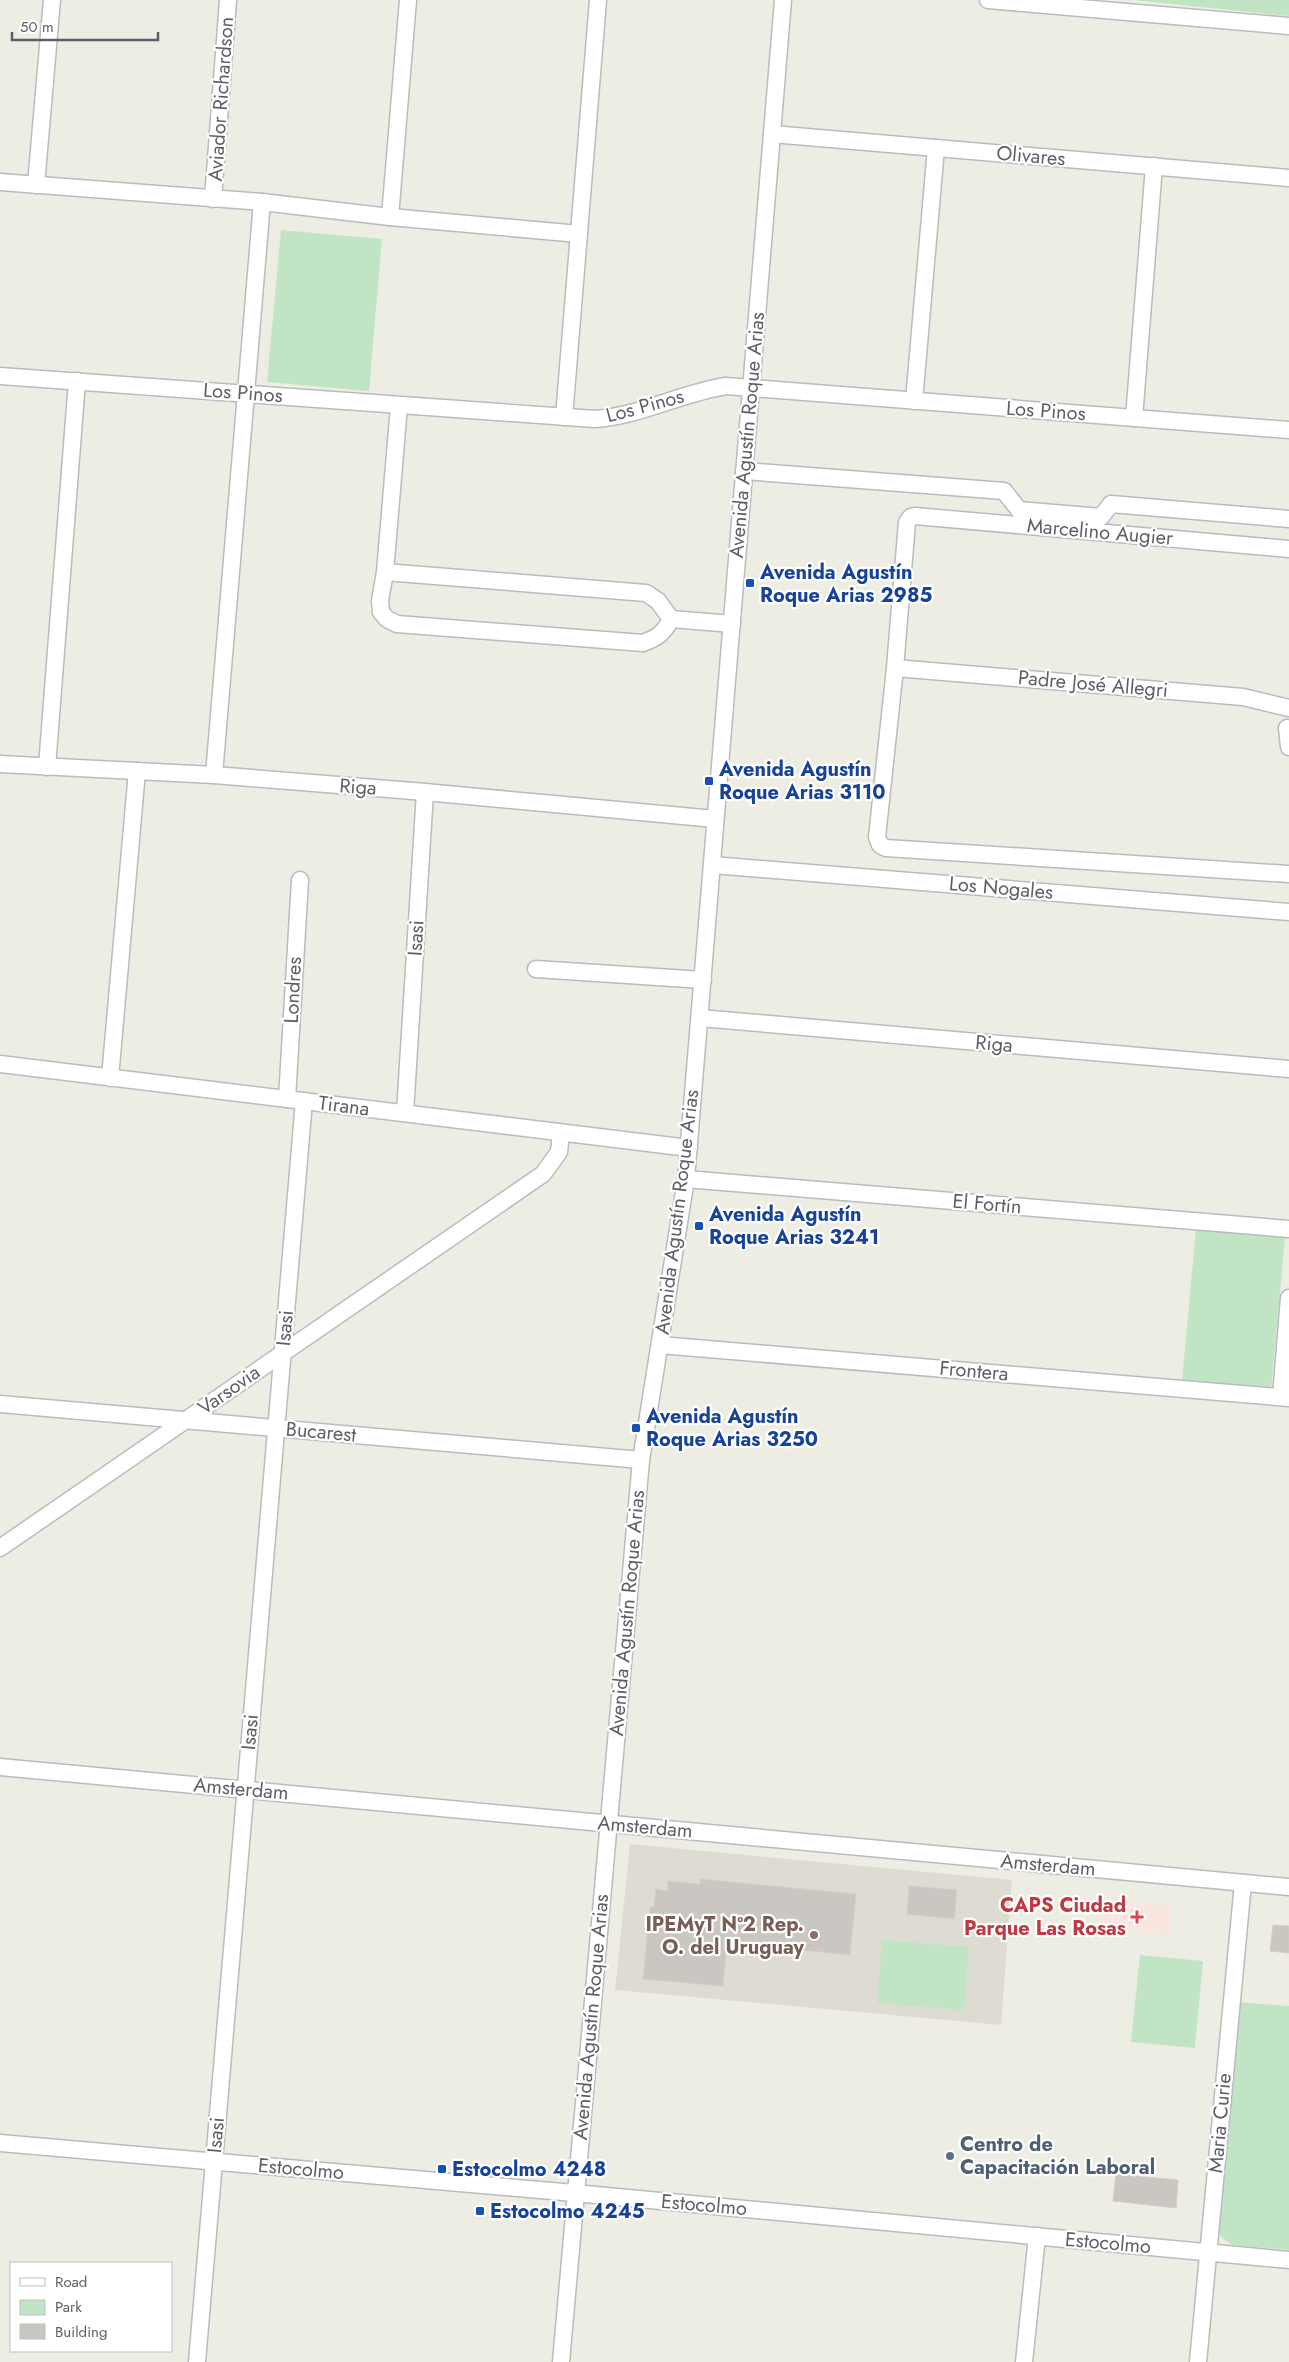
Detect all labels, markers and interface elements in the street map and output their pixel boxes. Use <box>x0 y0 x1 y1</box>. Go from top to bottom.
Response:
scale bar <box>12 10 159 42</box>
text: 50 m <box>20 16 54 38</box>
street label: Aviador Richardson <box>201 16 241 182</box>
street label: Olivares <box>995 139 1067 173</box>
street label: Avenida Agustín Roque Arias <box>722 311 772 559</box>
street label: Los Pinos <box>202 376 284 410</box>
street label: Los Pinos <box>603 382 687 430</box>
street label: Los Pinos <box>1005 394 1087 428</box>
street label: Marcelino Augier <box>1026 511 1174 553</box>
place label: Avenida Agustín Roque Arias 2985 <box>759 558 932 610</box>
marker: Avenida Agustín Roque Arias 2985 <box>744 577 756 589</box>
street label: Padre José Allegri <box>1017 663 1169 705</box>
place label: Avenida Agustín Roque Arias 3110 <box>718 755 885 807</box>
street label: Riga <box>338 771 378 803</box>
marker: Avenida Agustín Roque Arias 3110 <box>703 775 715 787</box>
street label: Los Nogales <box>948 869 1054 907</box>
street label: Isasi <box>401 919 431 957</box>
street label: Londres <box>277 956 309 1024</box>
street label: Riga <box>974 1028 1014 1060</box>
street label: Tirana <box>317 1088 371 1124</box>
street label: Avenida Agustín Roque Arias <box>648 1088 706 1336</box>
street label: El Fortín <box>951 1187 1023 1221</box>
place label: Avenida Agustín Roque Arias 3241 <box>708 1200 879 1252</box>
marker: Avenida Agustín Roque Arias 3241 <box>693 1220 705 1232</box>
street label: Isasi <box>269 1309 301 1347</box>
street label: Frontera <box>938 1354 1010 1388</box>
street label: Varsovia <box>192 1358 266 1422</box>
place label: Avenida Agustín Roque Arias 3250 <box>645 1402 818 1454</box>
street label: Bucarest <box>285 1414 358 1450</box>
marker: Avenida Agustín Roque Arias 3250 <box>630 1422 642 1434</box>
street label: Avenida Agustín Roque Arias <box>602 1489 652 1737</box>
street label: Isasi <box>234 1713 266 1751</box>
street label: Amsterdam <box>192 1770 290 1808</box>
street label: Amsterdam <box>596 1808 694 1846</box>
street label: Amsterdam <box>999 1846 1097 1884</box>
place label: CAPS Ciudad Parque Las Rosas <box>964 1891 1126 1943</box>
street label: Avenida Agustín Roque Arias <box>566 1893 616 2141</box>
place label: IPEMyT Nº2 Rep. O. del Uruguay <box>645 1910 805 1962</box>
marker: CAPS Ciudad Parque Las Rosas <box>1130 1910 1144 1924</box>
marker: IPEMyT Nº2 Rep. O. del Uruguay <box>808 1929 820 1941</box>
street label: Maria Curie <box>1201 2072 1239 2174</box>
street label: Isasi <box>200 2116 232 2154</box>
place label: Centro de Capacitación Laboral <box>960 2130 1155 2182</box>
marker: Centro de Capacitación Laboral <box>944 2150 956 2162</box>
street label: Estocolmo <box>257 2151 345 2187</box>
place label: Estocolmo 4248 <box>452 2155 606 2184</box>
marker: Estocolmo 4248 <box>436 2163 448 2175</box>
street label: Estocolmo <box>660 2187 748 2223</box>
place label: Estocolmo 4245 <box>490 2197 645 2226</box>
marker: Estocolmo 4245 <box>474 2205 486 2217</box>
street label: Estocolmo <box>1064 2225 1152 2261</box>
legend <box>10 2262 172 2352</box>
text: Road <box>55 2271 87 2293</box>
text: Park <box>55 2296 82 2318</box>
text: Building <box>55 2321 107 2343</box>

